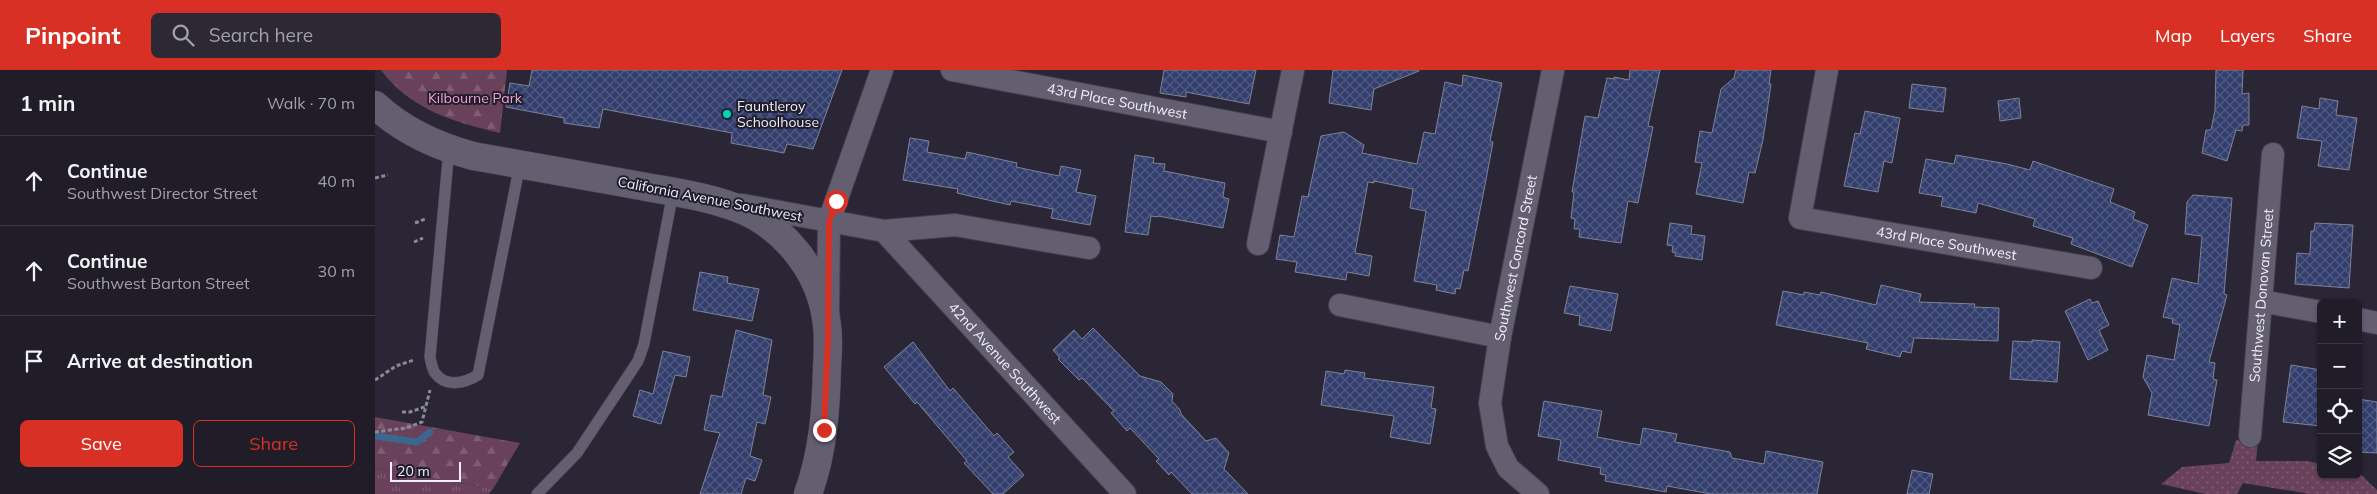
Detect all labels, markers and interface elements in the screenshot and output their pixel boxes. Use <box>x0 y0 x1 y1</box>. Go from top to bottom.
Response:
search box <box>151 13 501 58</box>
text: Pinpoint <box>25 20 121 50</box>
icon: search <box>169 21 197 49</box>
text: Search here <box>209 23 313 47</box>
text: Map <box>2155 24 2192 47</box>
text: Layers <box>2220 24 2275 47</box>
text: Share <box>2303 24 2352 47</box>
street label: 43rd Place Southwest <box>1046 79 1189 123</box>
park label: Kilbourne Park <box>428 89 523 107</box>
text: 1 min <box>20 90 75 116</box>
text: Walk · 70 m <box>267 93 355 113</box>
place label: Fauntleroy Schoolhouse <box>737 97 819 131</box>
marker: Fauntleroy Schoolhouse <box>721 108 733 120</box>
text: Continue <box>67 159 147 183</box>
icon: ahead <box>20 167 48 195</box>
text: 40 m <box>318 171 355 191</box>
street label: California Avenue Southwest <box>616 172 804 226</box>
street label: Southwest Concord Street <box>1490 173 1541 343</box>
text: Southwest Director Street <box>67 183 257 203</box>
route start <box>825 190 848 213</box>
street label: Southwest Donovan Street <box>2245 208 2278 383</box>
street label: 43rd Place Southwest <box>1875 222 2018 264</box>
text: Continue <box>67 249 147 273</box>
icon: ahead <box>20 257 48 285</box>
text: 30 m <box>318 261 355 281</box>
text: Southwest Barton Street <box>67 273 250 293</box>
street label: 42nd Avenue Southwest <box>945 298 1065 428</box>
map controls <box>2317 299 2362 479</box>
button: + <box>2317 299 2362 344</box>
button: − <box>2317 344 2362 389</box>
icon: arrive <box>20 347 48 375</box>
text: Arrive at destination <box>67 349 253 373</box>
button: locate <box>2317 389 2362 434</box>
route end <box>813 419 836 442</box>
button: Save <box>20 420 183 467</box>
button: Share <box>193 420 355 467</box>
button: layers <box>2317 434 2362 479</box>
scale bar <box>390 459 461 482</box>
text: 20 m <box>397 462 430 480</box>

